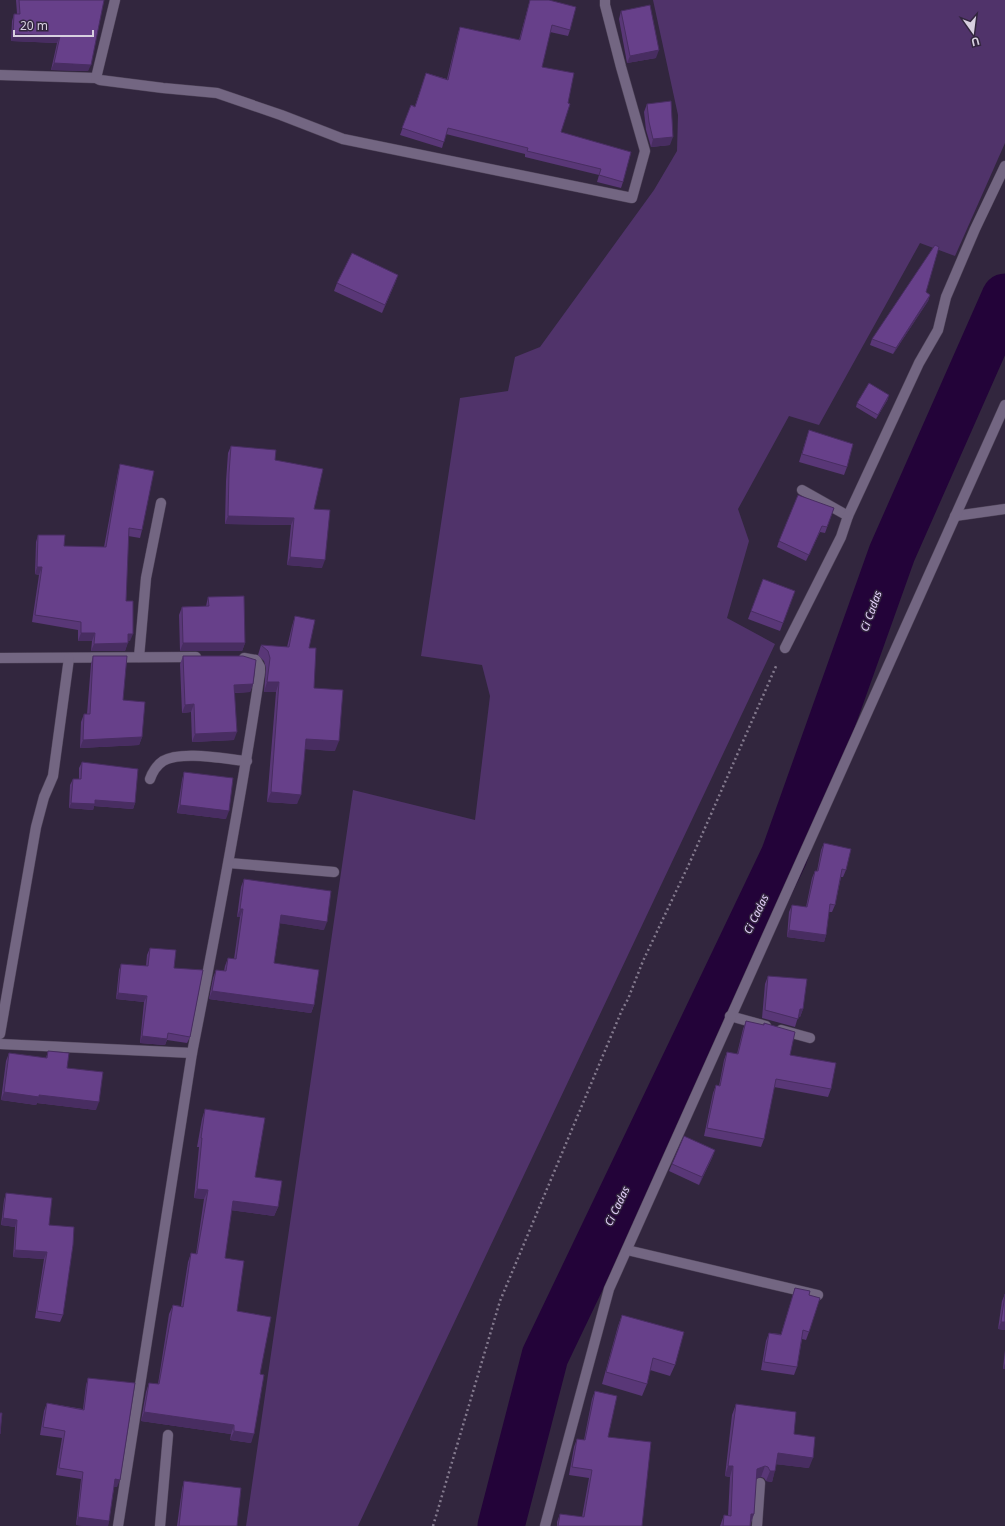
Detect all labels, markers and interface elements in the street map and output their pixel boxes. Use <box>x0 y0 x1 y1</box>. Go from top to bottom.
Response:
scale bar <box>14 12 93 38</box>
north arrow <box>953 12 993 52</box>
text: 20 m <box>20 17 48 34</box>
text: U <box>970 34 981 50</box>
water label: Ci Cadas <box>856 588 885 633</box>
water label: Ci Cadas <box>740 891 772 936</box>
water label: Ci Cadas <box>601 1183 633 1228</box>

